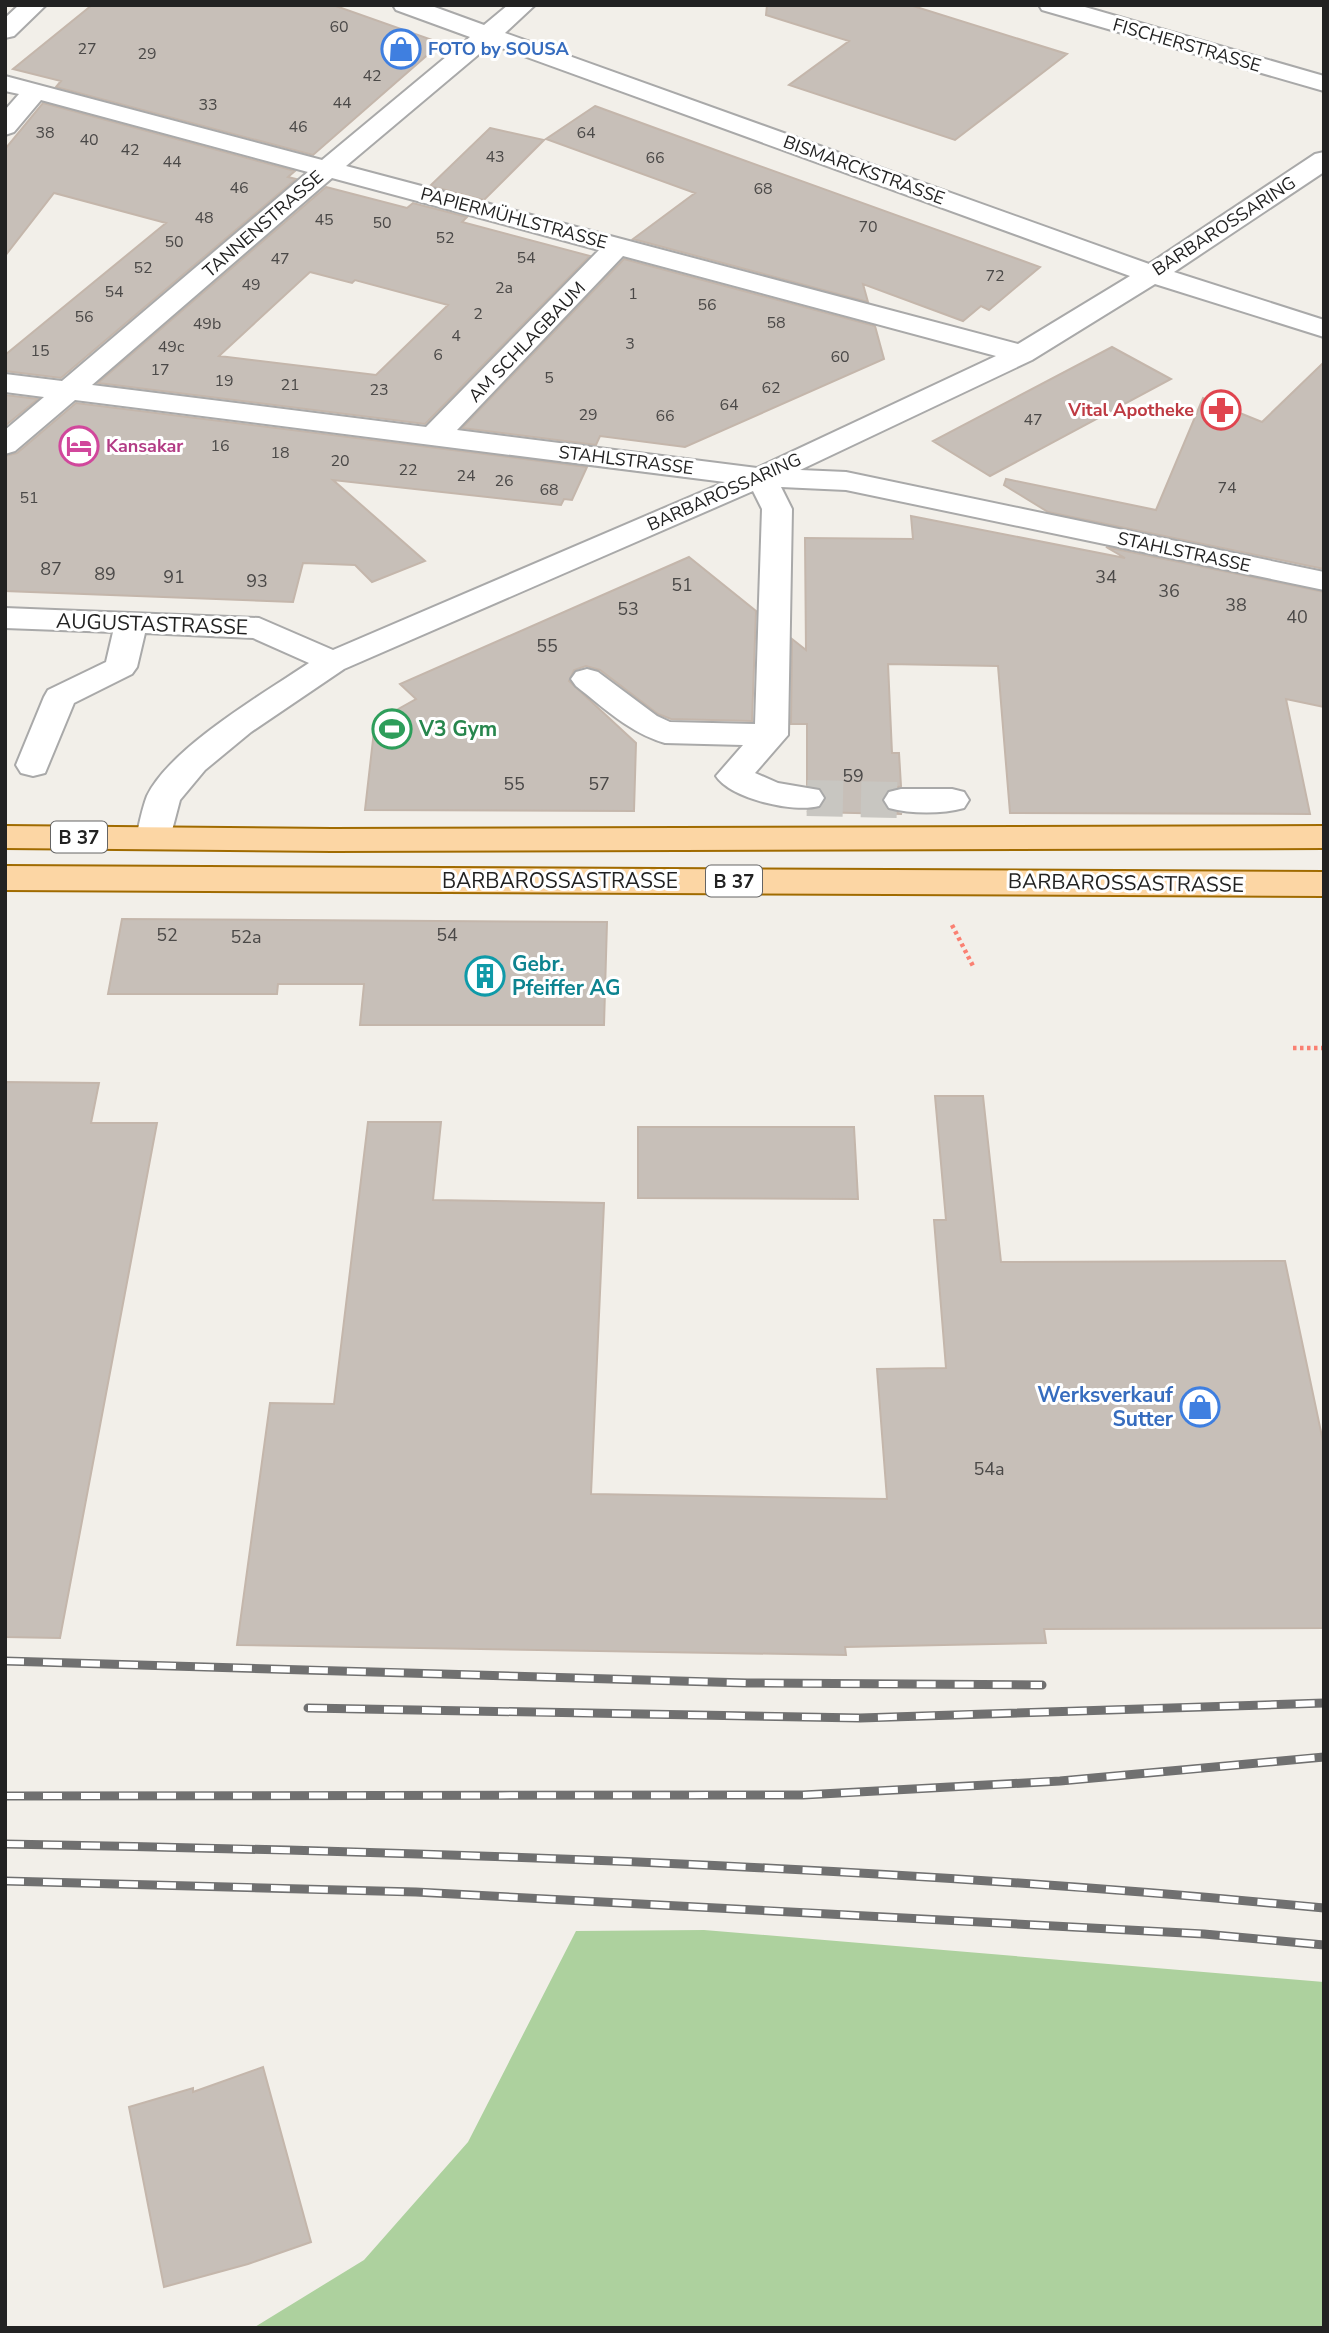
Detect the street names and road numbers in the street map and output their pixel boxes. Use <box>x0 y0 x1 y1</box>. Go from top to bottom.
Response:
street label: FISCHERSTRASSE <box>1110 12 1264 78</box>
street label: BISMARCKSTRASSE <box>780 130 948 210</box>
street label: TANNENSTRASSE <box>198 165 328 283</box>
street label: BARBAROSSARING <box>1148 171 1300 281</box>
street label: PAPIERMÜHLSTRASSE <box>418 181 610 255</box>
street label: AM SCHLAGBAUM <box>463 276 591 408</box>
street label: STAHLSTRASSE <box>557 440 695 480</box>
street label: BARBAROSSARING <box>643 447 805 537</box>
street label: STAHLSTRASSE <box>1115 526 1253 578</box>
street label: AUGUSTASTRASSE <box>55 607 249 641</box>
road number: B 37 <box>51 822 107 852</box>
road number: B 37 <box>706 866 762 897</box>
street label: BARBAROSSASTRASSE <box>442 867 678 895</box>
street label: BARBAROSSASTRASSE <box>1008 867 1244 899</box>

